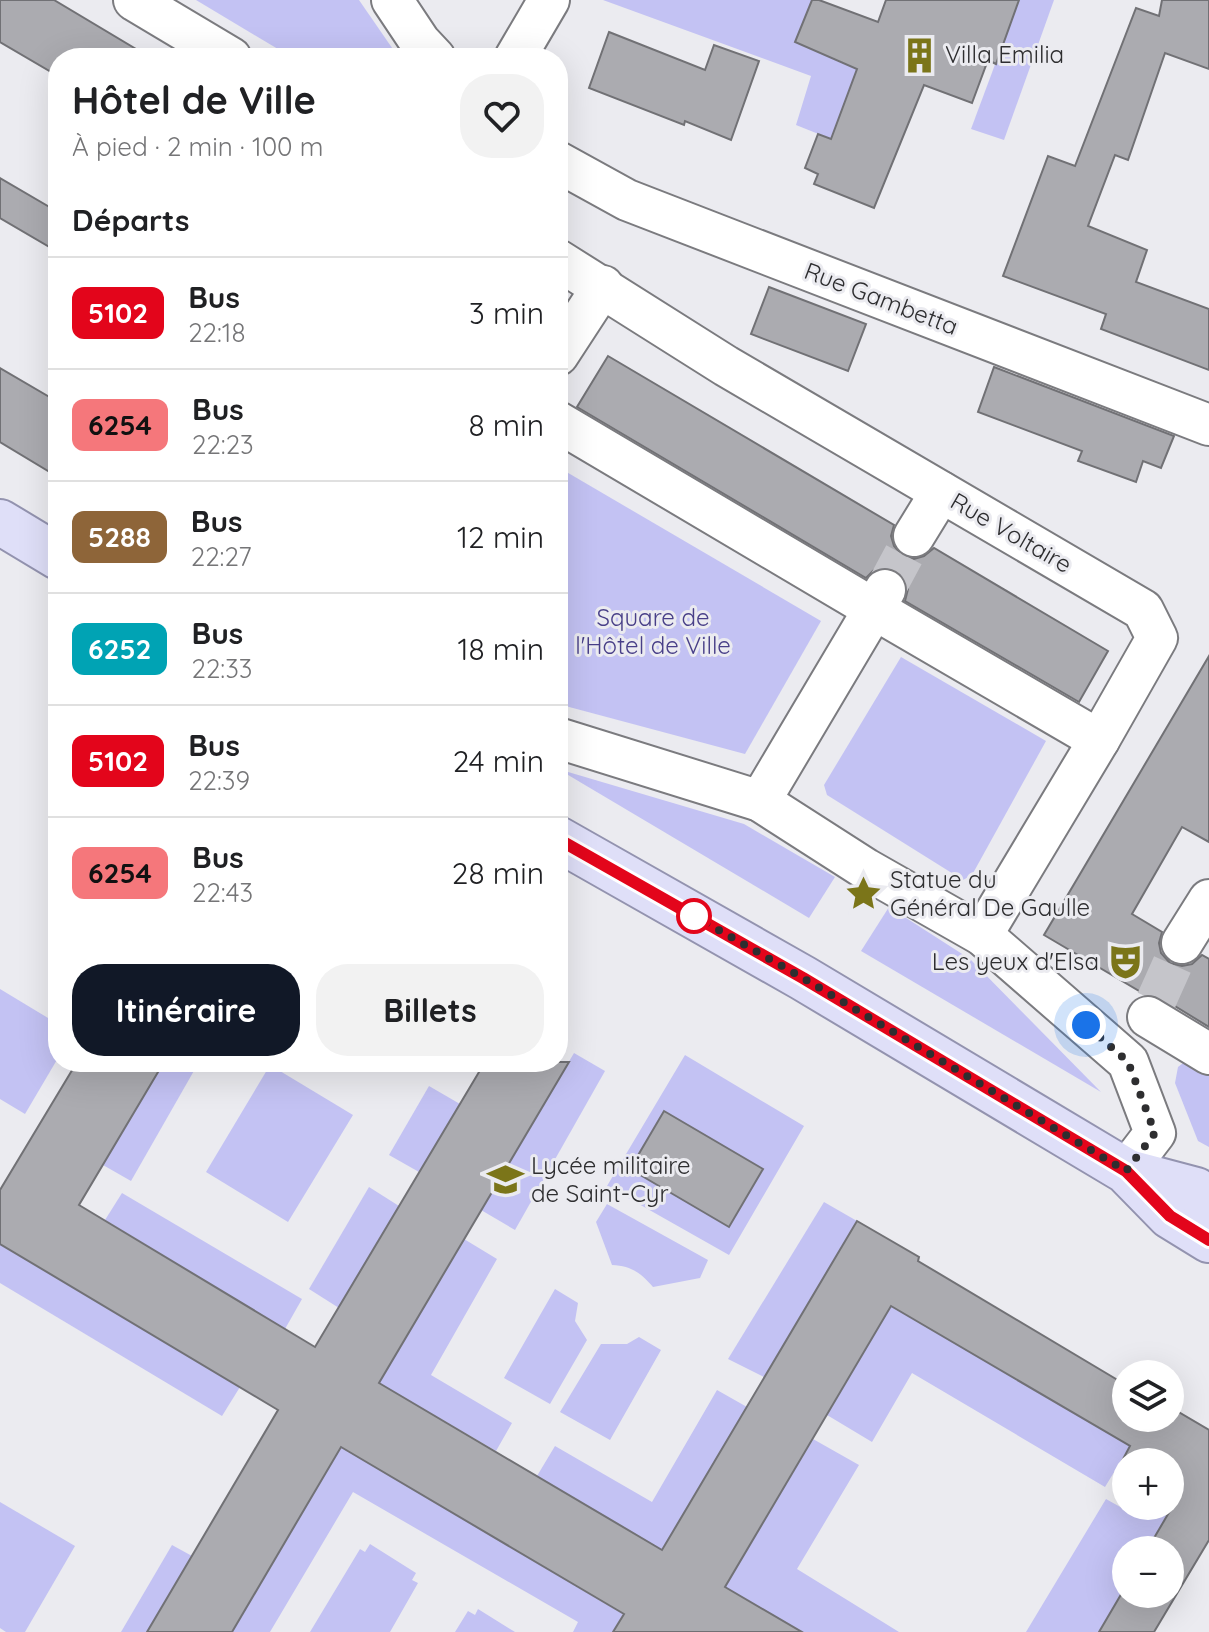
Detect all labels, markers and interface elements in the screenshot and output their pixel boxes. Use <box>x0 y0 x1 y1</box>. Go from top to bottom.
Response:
building icon: Villa Emilia <box>900 36 938 74</box>
place label: Villa Emilia <box>945 39 1064 69</box>
button: heart <box>460 74 544 158</box>
text: Hôtel de Ville <box>72 76 316 124</box>
text: À pied · 2 min · 100 m <box>72 130 323 163</box>
text: Départs <box>72 201 189 239</box>
street label: Rue Gambetta <box>800 255 962 341</box>
text: Bus <box>188 278 240 316</box>
text: 3 min <box>469 294 544 332</box>
text: 5102 <box>88 295 148 330</box>
text: 22:18 <box>188 316 246 349</box>
text: Bus <box>192 390 244 428</box>
text: 8 min <box>468 406 544 444</box>
text: 6254 <box>88 407 152 442</box>
text: 22:23 <box>192 428 254 461</box>
street label: Rue Voltaire <box>946 485 1077 579</box>
text: Bus <box>191 502 242 540</box>
text: 12 min <box>457 518 544 556</box>
text: 5288 <box>88 519 151 554</box>
text: 22:27 <box>191 540 252 573</box>
park label: Square de l'Hôtel de Ville <box>575 602 731 660</box>
text: Bus <box>191 614 243 652</box>
text: 18 min <box>457 630 544 668</box>
text: 6252 <box>88 631 151 666</box>
text: 22:33 <box>191 652 252 685</box>
text: Bus <box>188 726 240 764</box>
text: 24 min <box>453 742 544 780</box>
text: 5102 <box>88 743 148 778</box>
text: 22:39 <box>188 764 250 797</box>
text: Bus <box>192 838 244 876</box>
text: 28 min <box>452 854 544 892</box>
text: 6254 <box>88 855 152 890</box>
place label: Statue du Général De Gaulle <box>890 864 1090 922</box>
place icon: Statue du Général De Gaulle <box>845 875 883 913</box>
text: 22:43 <box>192 876 253 909</box>
unlabelled marker <box>677 899 711 933</box>
theatre icon: Les yeux d'Elsa <box>1106 943 1144 981</box>
place label: Les yeux d'Elsa <box>932 946 1099 976</box>
button: Itinéraire <box>72 964 300 1056</box>
button: Billets <box>316 964 544 1056</box>
your location <box>1066 1005 1106 1045</box>
place label: Lycée militaire de Saint-Cyr <box>531 1150 691 1208</box>
school or university icon: Lycée militaire de Saint-Cyr <box>486 1161 524 1199</box>
map controls <box>1112 1360 1184 1608</box>
button: layers <box>1112 1360 1184 1432</box>
button: + <box>1112 1448 1184 1520</box>
button: − <box>1112 1536 1184 1608</box>

